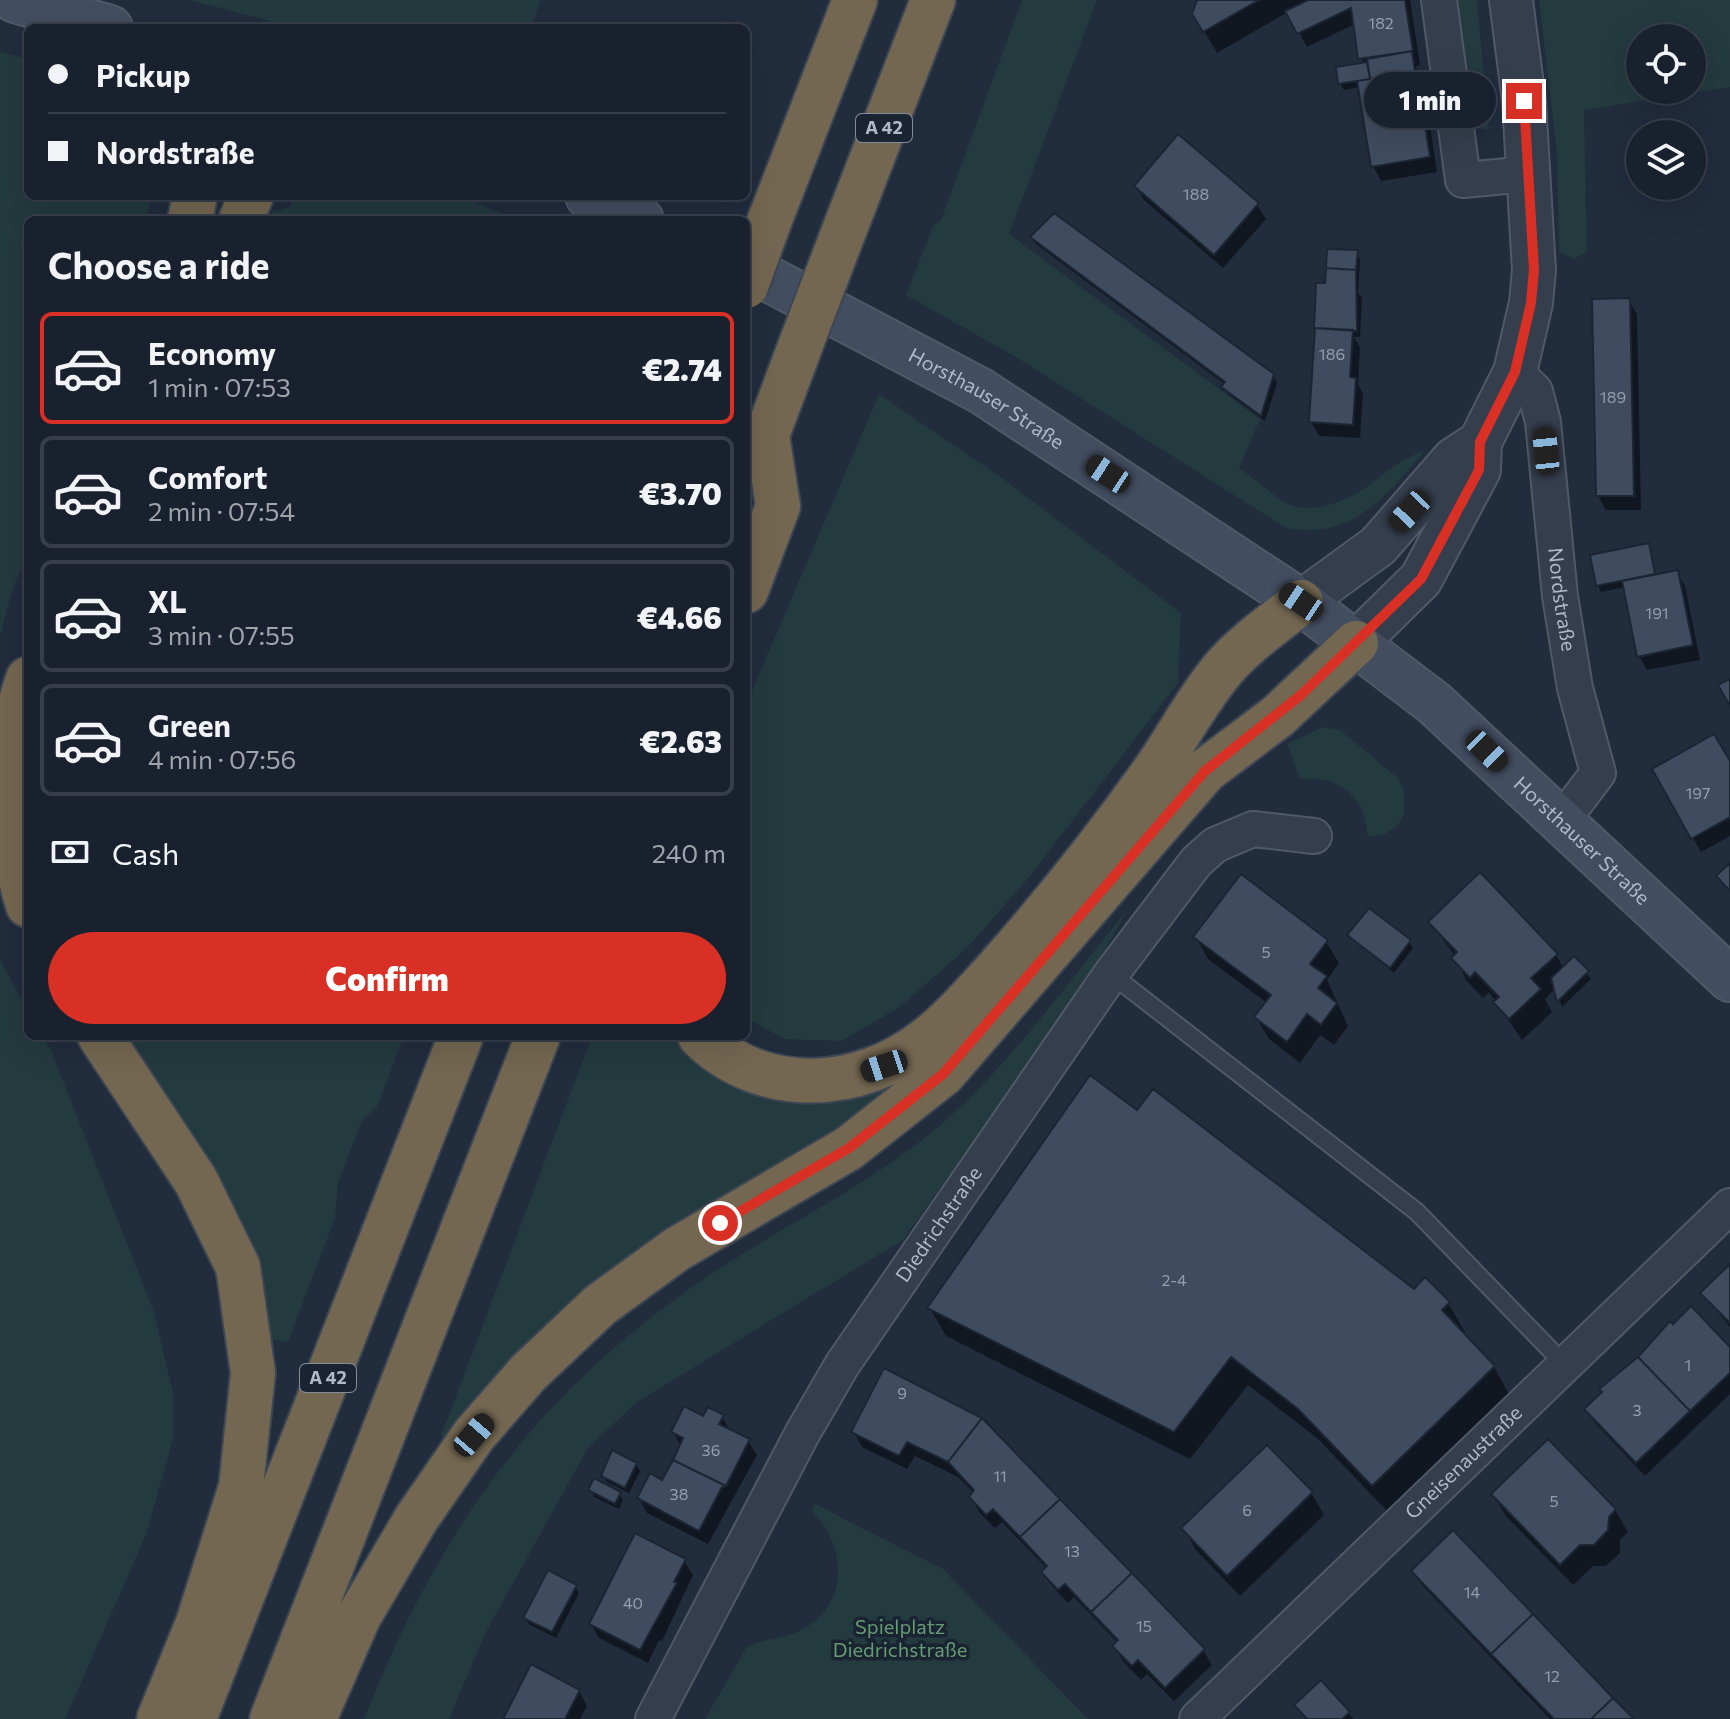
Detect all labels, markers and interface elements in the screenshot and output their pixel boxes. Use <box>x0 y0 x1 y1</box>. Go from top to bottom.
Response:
house number: 182 <box>1368 13 1394 32</box>
map controls <box>1626 24 1706 200</box>
button: locate <box>1626 24 1706 104</box>
text: Pickup <box>96 56 190 93</box>
callout: 1 min <box>1364 73 1496 129</box>
route end <box>1506 83 1542 119</box>
text: 1 min <box>1399 84 1461 115</box>
road number: A 42 <box>856 114 912 142</box>
button: layers <box>1626 120 1706 200</box>
text: Nordstraße <box>96 133 254 170</box>
house number: 188 <box>1183 184 1209 203</box>
text: Choose a ride <box>48 242 269 286</box>
icon: car <box>52 332 124 404</box>
text: Economy <box>148 334 276 371</box>
street label: Horsthauser Straße <box>905 342 1069 454</box>
house number: 186 <box>1319 344 1345 363</box>
text: €2.74 <box>642 350 722 387</box>
text: 1 min · 07:53 <box>148 371 291 402</box>
house number: 189 <box>1600 387 1626 406</box>
car <box>1532 426 1560 476</box>
car <box>1081 451 1135 497</box>
icon: car <box>52 456 124 528</box>
text: Comfort <box>148 458 267 495</box>
text: €3.70 <box>639 474 722 511</box>
car <box>1385 485 1435 537</box>
text: 2 min · 07:54 <box>148 495 295 526</box>
street label: Nordstraße <box>1544 546 1582 653</box>
car <box>1274 579 1328 625</box>
icon: car <box>52 580 124 652</box>
text: XL <box>148 582 187 619</box>
text: €4.66 <box>637 598 722 635</box>
house number: 191 <box>1645 603 1669 622</box>
text: 3 min · 07:55 <box>148 619 295 650</box>
icon: car <box>52 704 124 776</box>
text: Green <box>148 706 231 743</box>
text: €2.63 <box>639 722 722 759</box>
car <box>1461 726 1513 776</box>
text: 4 min · 07:56 <box>148 743 296 774</box>
street label: Horsthauser Straße <box>1509 771 1655 909</box>
house number: 197 <box>1686 783 1710 802</box>
icon: cash <box>48 830 92 874</box>
text: Cash <box>112 834 179 871</box>
text: 240 m <box>652 837 726 868</box>
button: Confirm <box>48 932 726 1024</box>
house number: 5 <box>1261 942 1271 961</box>
car <box>857 1047 911 1085</box>
street label: Diedrichstraße <box>890 1162 986 1286</box>
route start <box>702 1205 738 1241</box>
house number: 2-4 <box>1161 1270 1187 1289</box>
house number: 1 <box>1685 1355 1691 1374</box>
road number: A 42 <box>300 1364 356 1392</box>
house number: 9 <box>897 1383 907 1402</box>
street label: Gneisenaustraße <box>1400 1400 1526 1523</box>
house number: 3 <box>1632 1400 1642 1419</box>
car <box>449 1409 499 1461</box>
house number: 36 <box>702 1440 720 1459</box>
house number: 11 <box>993 1466 1007 1485</box>
house number: 38 <box>670 1484 688 1503</box>
house number: 5 <box>1549 1491 1559 1510</box>
house number: 6 <box>1242 1500 1252 1519</box>
house number: 13 <box>1064 1541 1080 1560</box>
house number: 14 <box>1464 1582 1481 1601</box>
house number: 40 <box>623 1593 643 1612</box>
park label: Spielplatz Diedrichstraße <box>833 1614 967 1661</box>
house number: 15 <box>1136 1616 1152 1635</box>
house number: 12 <box>1544 1666 1560 1685</box>

